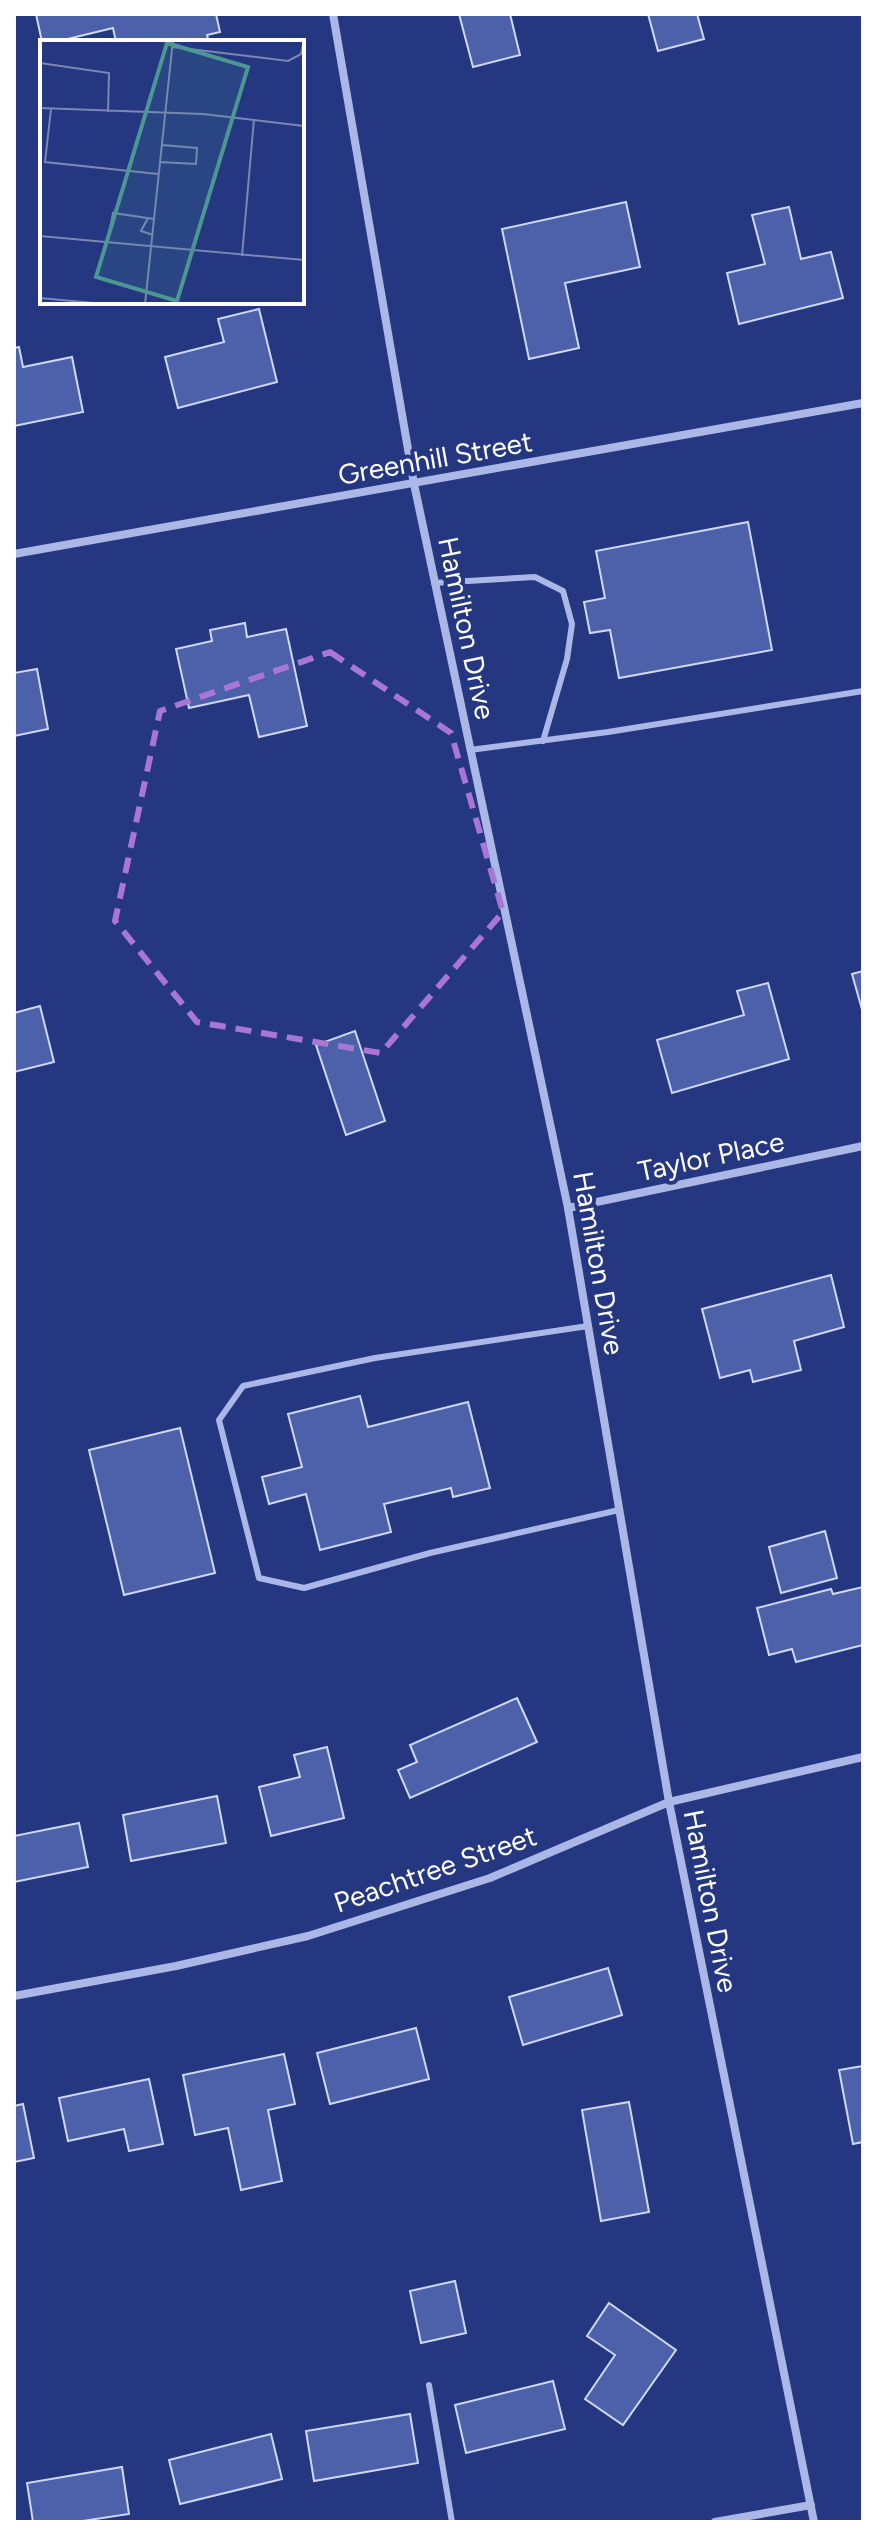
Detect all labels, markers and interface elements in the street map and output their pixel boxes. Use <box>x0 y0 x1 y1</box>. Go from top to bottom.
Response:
inset map <box>40 40 304 304</box>
street label: Greenhill Street <box>335 424 535 492</box>
street label: Hamilton Drive <box>431 534 503 722</box>
street label: Taylor Place <box>635 1124 787 1188</box>
street label: Hamilton Drive <box>566 1169 632 1357</box>
street label: Hamilton Drive <box>677 1807 745 1995</box>
street label: Peachtree Street <box>329 1818 541 1920</box>

